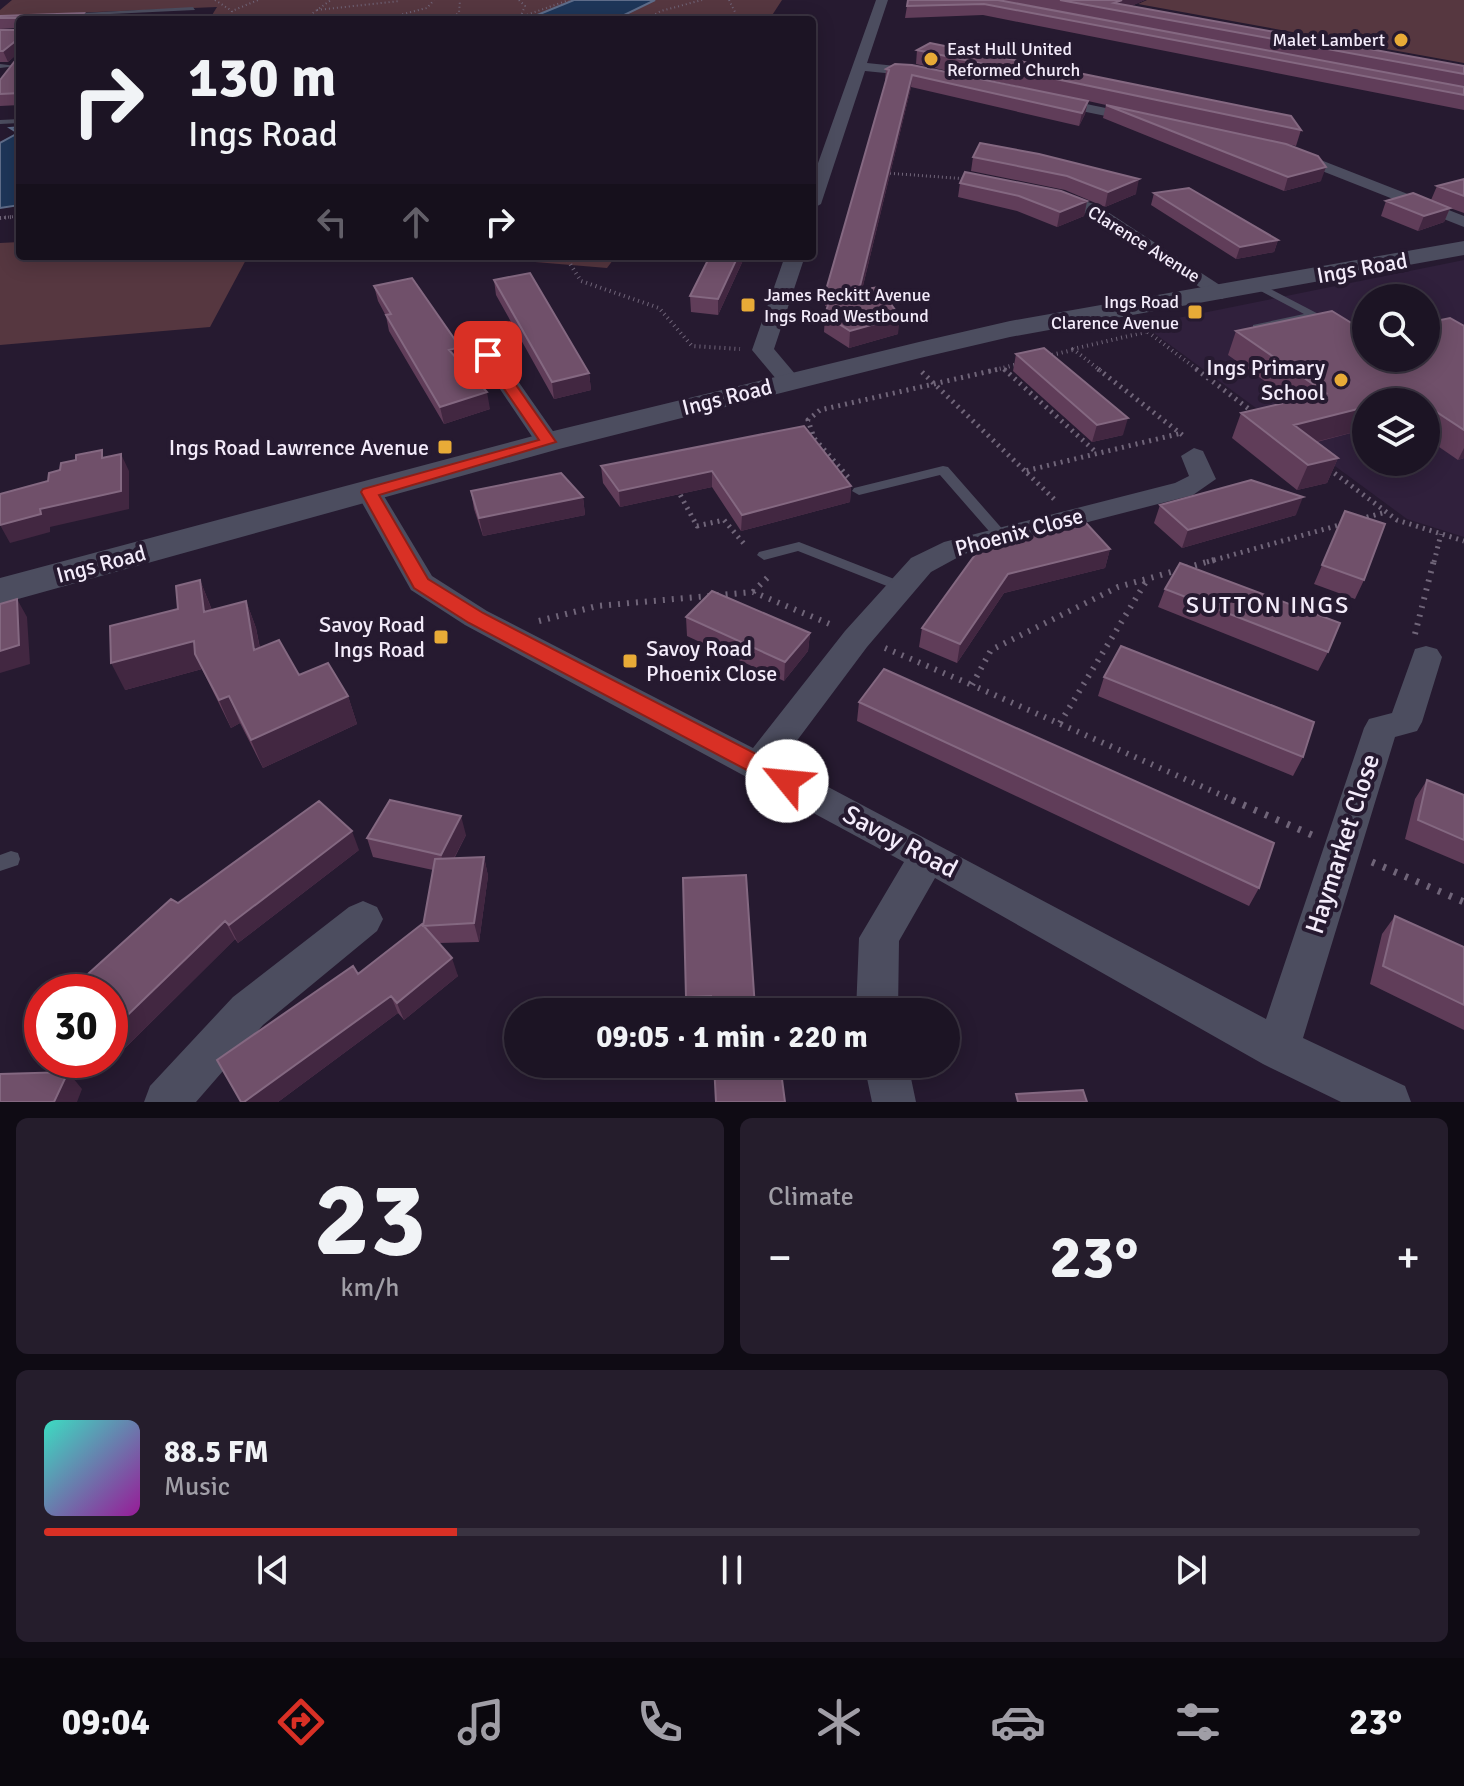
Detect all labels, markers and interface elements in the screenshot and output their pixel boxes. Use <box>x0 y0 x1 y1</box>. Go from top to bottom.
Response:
place label: Malet Lambert <box>1272 29 1385 51</box>
marker: Malet Lambert <box>1392 31 1410 49</box>
place label: East Hull United Reformed Church <box>947 38 1080 81</box>
text: 130 m <box>188 43 336 112</box>
icon: right <box>56 48 160 152</box>
marker: East Hull United Reformed Church <box>922 50 940 68</box>
text: Ings Road <box>188 112 338 157</box>
icon: left <box>310 200 354 244</box>
icon: ahead <box>394 200 438 244</box>
icon: right <box>478 200 522 244</box>
street label: Clarence Avenue <box>1084 201 1204 287</box>
street label: Ings Road <box>1315 247 1409 289</box>
place label: James Reckitt Avenue Ings Road Westbound <box>764 284 931 327</box>
map controls <box>1352 284 1440 476</box>
button: search <box>1352 284 1440 372</box>
place label: Ings Road Clarence Avenue <box>1051 291 1179 334</box>
marker: James Reckitt Avenue Ings Road Westbound <box>739 296 757 314</box>
marker: Ings Road Clarence Avenue <box>1186 303 1204 321</box>
pin <box>454 321 522 389</box>
icon: arrive <box>466 333 510 377</box>
place label: Ings Primary School <box>1206 354 1326 406</box>
marker: Ings Primary School <box>1332 371 1350 389</box>
street label: Ings Road <box>679 373 775 421</box>
button: layers <box>1352 388 1440 476</box>
place label: Ings Road Lawrence Avenue <box>169 434 429 461</box>
marker: Ings Road Lawrence Avenue <box>436 438 454 456</box>
street label: Phoenix Close <box>952 502 1086 562</box>
street label: Ings Road <box>53 539 149 589</box>
district label: SUTTON INGS <box>1186 590 1350 620</box>
place label: Savoy Road Ings Road <box>319 611 425 663</box>
marker: Savoy Road Ings Road <box>432 628 450 646</box>
place label: Savoy Road Phoenix Close <box>646 635 777 687</box>
marker: Savoy Road Phoenix Close <box>621 652 639 670</box>
position arrow <box>745 739 829 823</box>
street label: Haymarket Close <box>1299 750 1387 938</box>
street label: Savoy Road <box>837 798 963 886</box>
speed limit sign: 30 <box>24 974 128 1078</box>
text: 09:05 · 1 min · 220 m <box>596 1019 868 1056</box>
text: 23 <box>314 1156 426 1284</box>
text: Climate <box>768 1181 854 1213</box>
text: 23° <box>1050 1221 1138 1295</box>
text: − <box>768 1231 792 1285</box>
text: + <box>1396 1231 1420 1285</box>
text: km/h <box>341 1272 399 1304</box>
text: 88.5 FM <box>164 1434 269 1471</box>
text: Music <box>164 1471 230 1503</box>
icon: previous <box>251 1548 295 1592</box>
icon: pause <box>710 1548 754 1592</box>
icon: next <box>1169 1548 1213 1592</box>
icon: directions <box>273 1694 329 1750</box>
icon: music <box>453 1694 509 1750</box>
icon: phone <box>632 1694 688 1750</box>
icon: climate <box>811 1694 867 1750</box>
icon: car <box>990 1694 1046 1750</box>
icon: filters <box>1170 1694 1226 1750</box>
text: 09:04 <box>62 1700 150 1745</box>
text: 23° <box>1349 1700 1402 1745</box>

